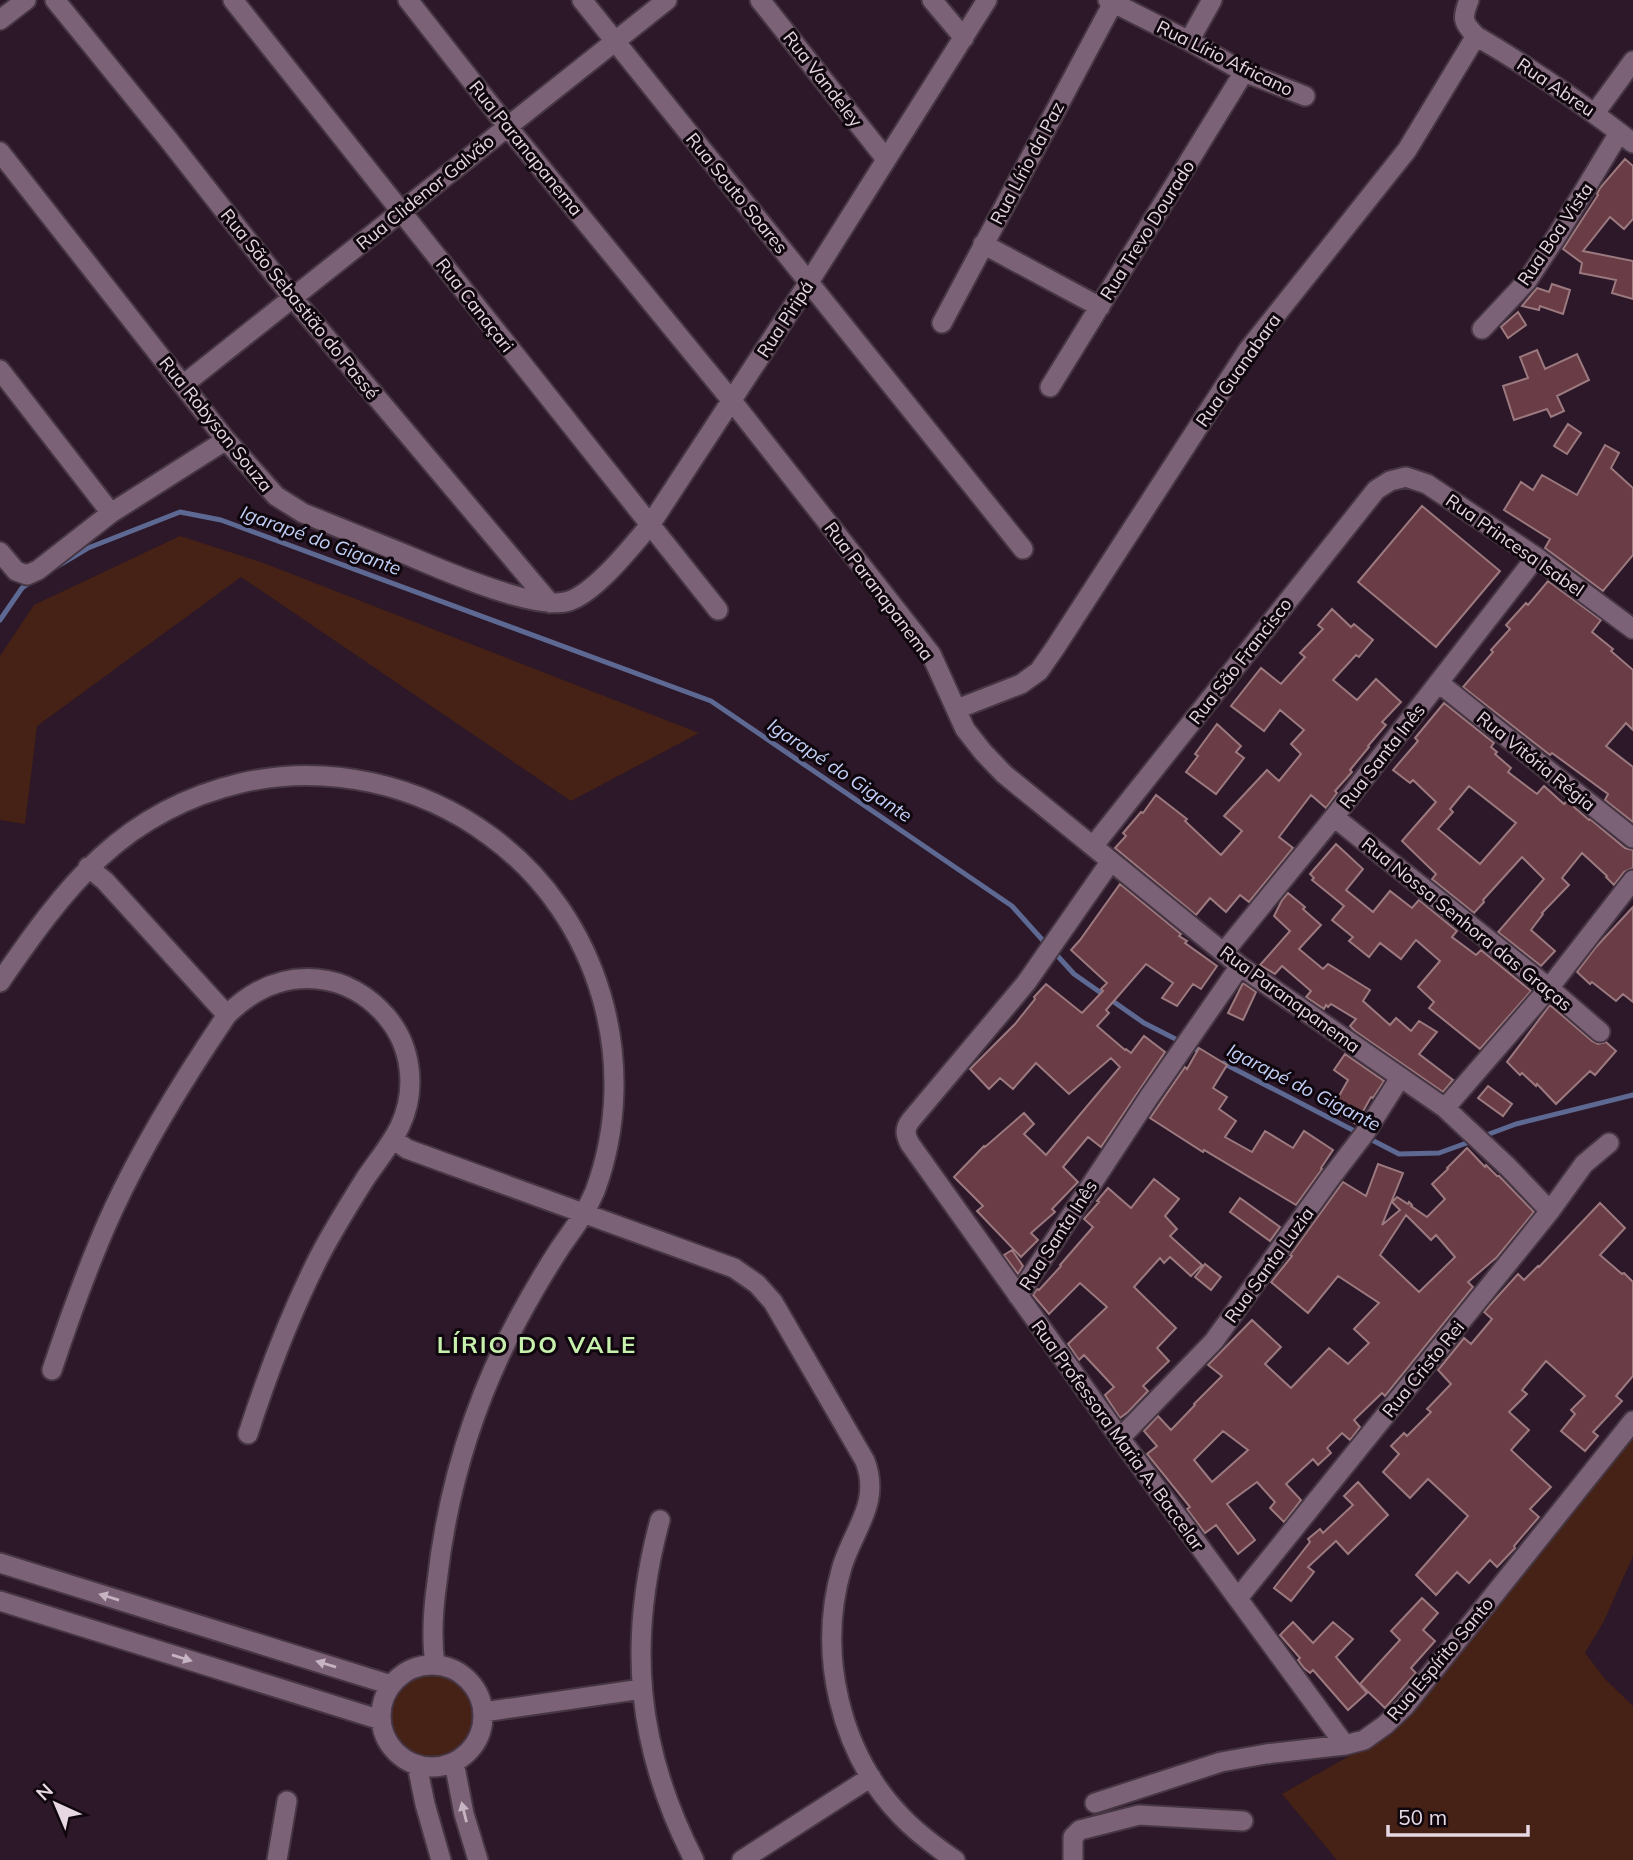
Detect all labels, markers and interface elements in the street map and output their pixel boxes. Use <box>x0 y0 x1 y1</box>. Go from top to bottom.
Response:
street label: Rua Lírio Africano <box>1153 15 1297 101</box>
street label: Rua Vandeley <box>778 26 868 132</box>
street label: Rua Abreu <box>1513 53 1599 121</box>
street label: Rua Paranapanema <box>464 76 588 220</box>
street label: Rua Lírio da Paz <box>985 98 1069 228</box>
street label: Rua Souto Soares <box>681 128 793 258</box>
street label: Rua Clidenor Galvão <box>351 129 499 255</box>
street label: Rua Trevo Dourado <box>1095 156 1199 304</box>
street label: Rua Boa Vista <box>1512 178 1598 290</box>
street label: Rua São Sebastião do Passé <box>216 204 384 404</box>
street label: Rua Canaçari <box>431 253 519 357</box>
street label: Rua Piripá <box>752 276 818 362</box>
street label: Rua Guanabara <box>1190 309 1286 431</box>
street label: Rua Robyson Souza <box>154 352 278 496</box>
street label: Rua Princesa Isabel <box>1441 489 1589 601</box>
water label: Igarapé do Gigante <box>237 500 405 580</box>
street label: Rua Paranapanema <box>819 517 939 665</box>
street label: Rua São Francisco <box>1183 593 1297 729</box>
street label: Rua Santa Inês <box>1334 699 1430 813</box>
street label: Rua Vitória Régia <box>1472 706 1600 816</box>
water label: Igarapé do Gigante <box>763 713 917 827</box>
street label: Rua Nossa Senhora das Graças <box>1357 832 1577 1016</box>
street label: Rua Paranapanema <box>1215 940 1365 1058</box>
water label: Igarapé do Gigante <box>1223 1038 1385 1136</box>
street label: Rua Santa Inês <box>1014 1176 1102 1294</box>
street label: Rua Santa Luzia <box>1219 1203 1319 1327</box>
street label: Rua Professora Maria A. Baccelar <box>1027 1315 1210 1555</box>
street label: Rua Cristo Rei <box>1377 1316 1469 1422</box>
district label: LÍRIO DO VALE <box>437 1329 637 1359</box>
one-way arrow <box>98 1591 119 1602</box>
street label: Rua Espírito Santo <box>1382 1593 1498 1725</box>
one-way arrow <box>172 1653 193 1663</box>
one-way arrow <box>315 1659 336 1669</box>
north arrow <box>21 1769 91 1839</box>
text: N <box>31 1778 58 1805</box>
scale bar <box>1388 1794 1528 1838</box>
one-way arrow <box>458 1800 469 1822</box>
text: 50 m <box>1398 1804 1447 1830</box>

